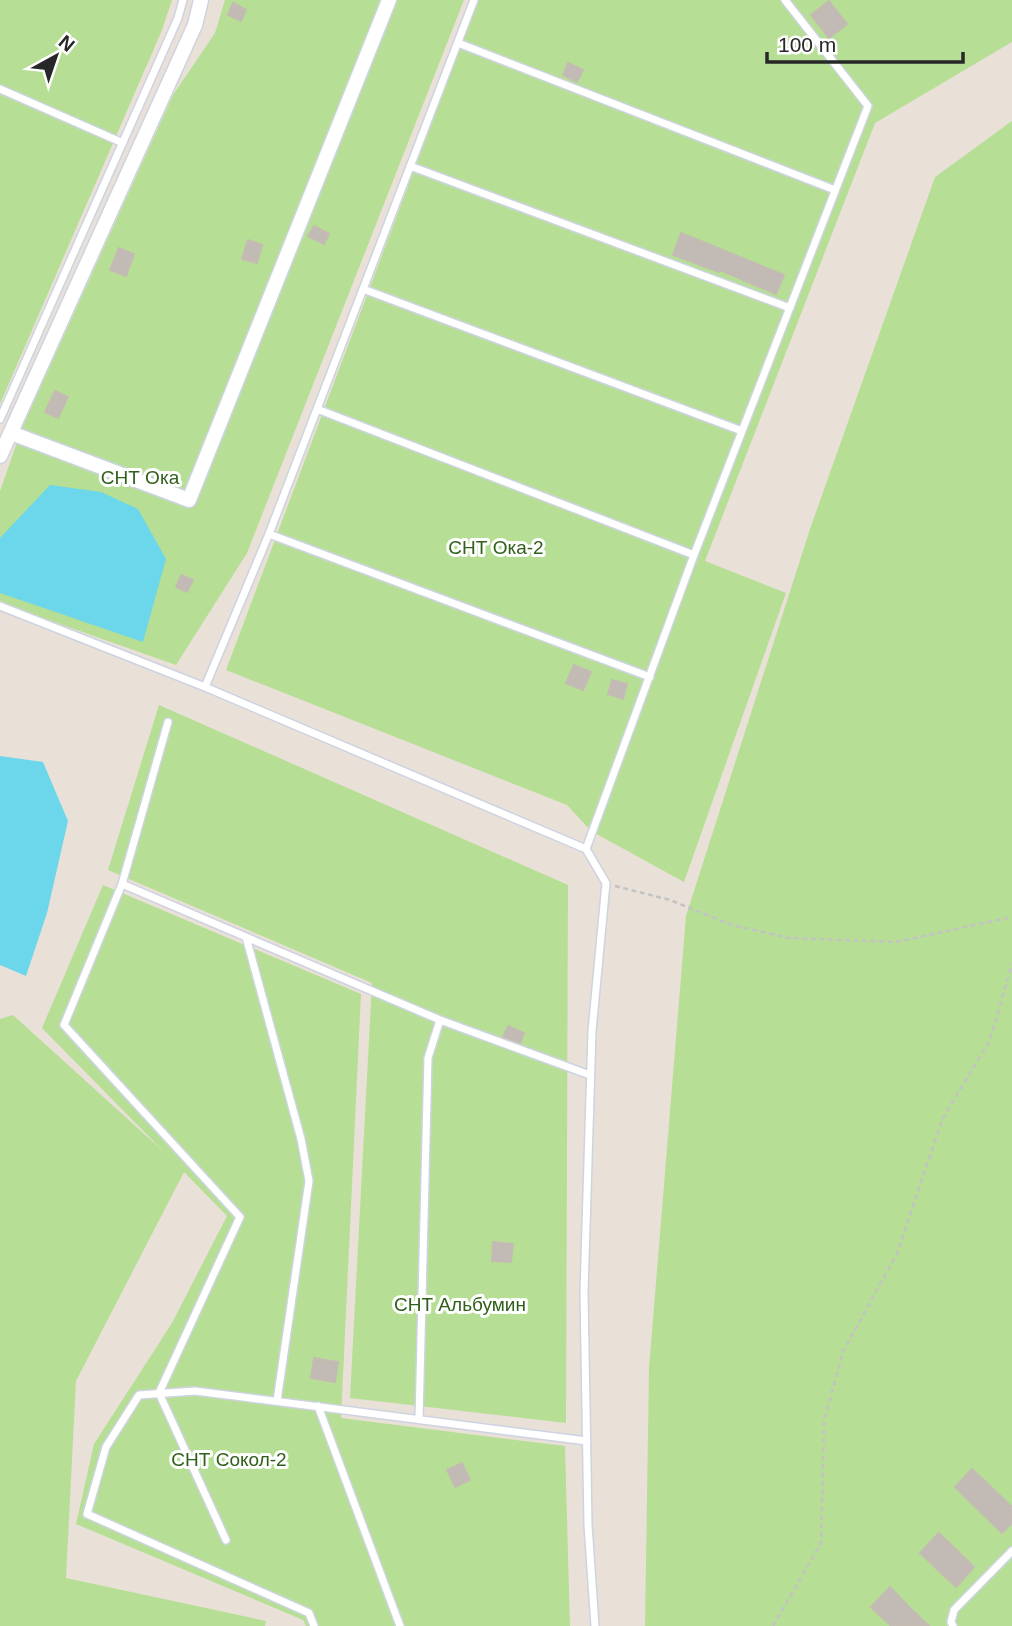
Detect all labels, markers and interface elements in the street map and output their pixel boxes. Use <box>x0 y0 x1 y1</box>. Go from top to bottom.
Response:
north arrow <box>21 21 91 91</box>
scale bar <box>767 21 963 65</box>
text: N <box>55 31 79 56</box>
text: 100 m <box>778 33 836 56</box>
park label: СНТ Ока <box>101 467 180 488</box>
park label: СНТ Ока-2 <box>448 537 544 558</box>
park label: СНТ Альбумин <box>394 1294 526 1315</box>
park label: СНТ Сокол-2 <box>171 1449 287 1470</box>

